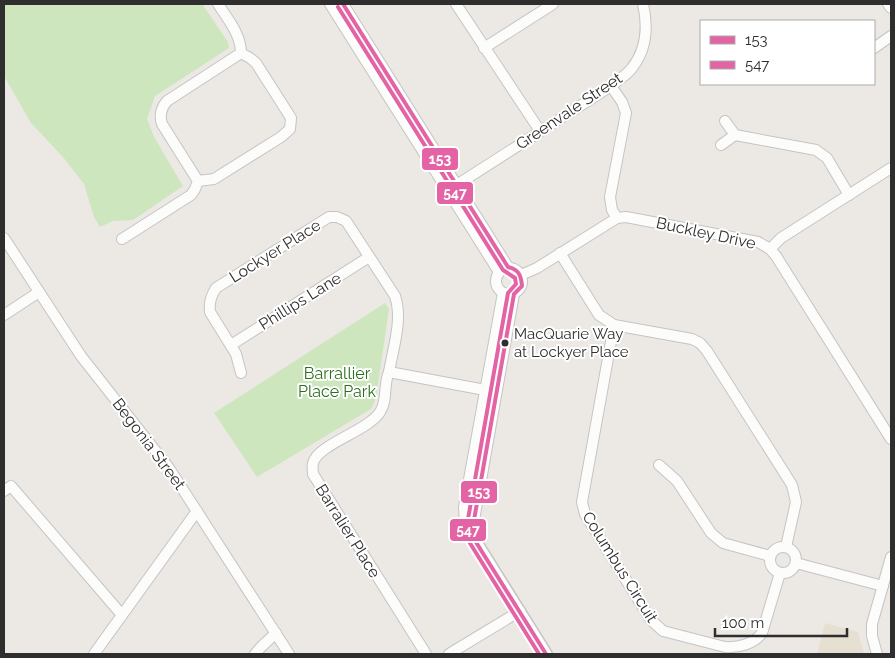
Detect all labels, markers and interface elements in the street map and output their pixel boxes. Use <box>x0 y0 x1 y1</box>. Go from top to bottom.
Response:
legend <box>700 20 875 85</box>
text: 153 <box>745 31 768 49</box>
text: 547 <box>745 56 769 74</box>
street label: Greenvale Street <box>512 68 626 154</box>
line badge: 153 <box>421 147 459 171</box>
text: 153 <box>429 151 451 167</box>
line badge: 547 <box>436 181 474 205</box>
text: 547 <box>443 185 467 201</box>
street label: Buckley Drive <box>654 213 758 253</box>
street label: Lockyer Place <box>226 215 324 287</box>
street label: Phillips Lane <box>255 268 345 334</box>
place label: MacQuarie Way at Lockyer Place <box>514 325 629 361</box>
marker: MacQuarie Way at Lockyer Place <box>500 338 510 348</box>
park label: Barrallier Place Park <box>298 364 376 401</box>
street label: Begonia Street <box>108 395 190 494</box>
line badge: 153 <box>460 480 498 504</box>
street label: Barralier Place <box>312 481 384 581</box>
text: 153 <box>468 484 490 500</box>
street label: Columbus Circuit <box>578 508 662 627</box>
line badge: 547 <box>449 518 487 542</box>
text: 547 <box>456 522 480 538</box>
scale bar <box>715 606 848 638</box>
text: 100 m <box>722 614 764 632</box>

